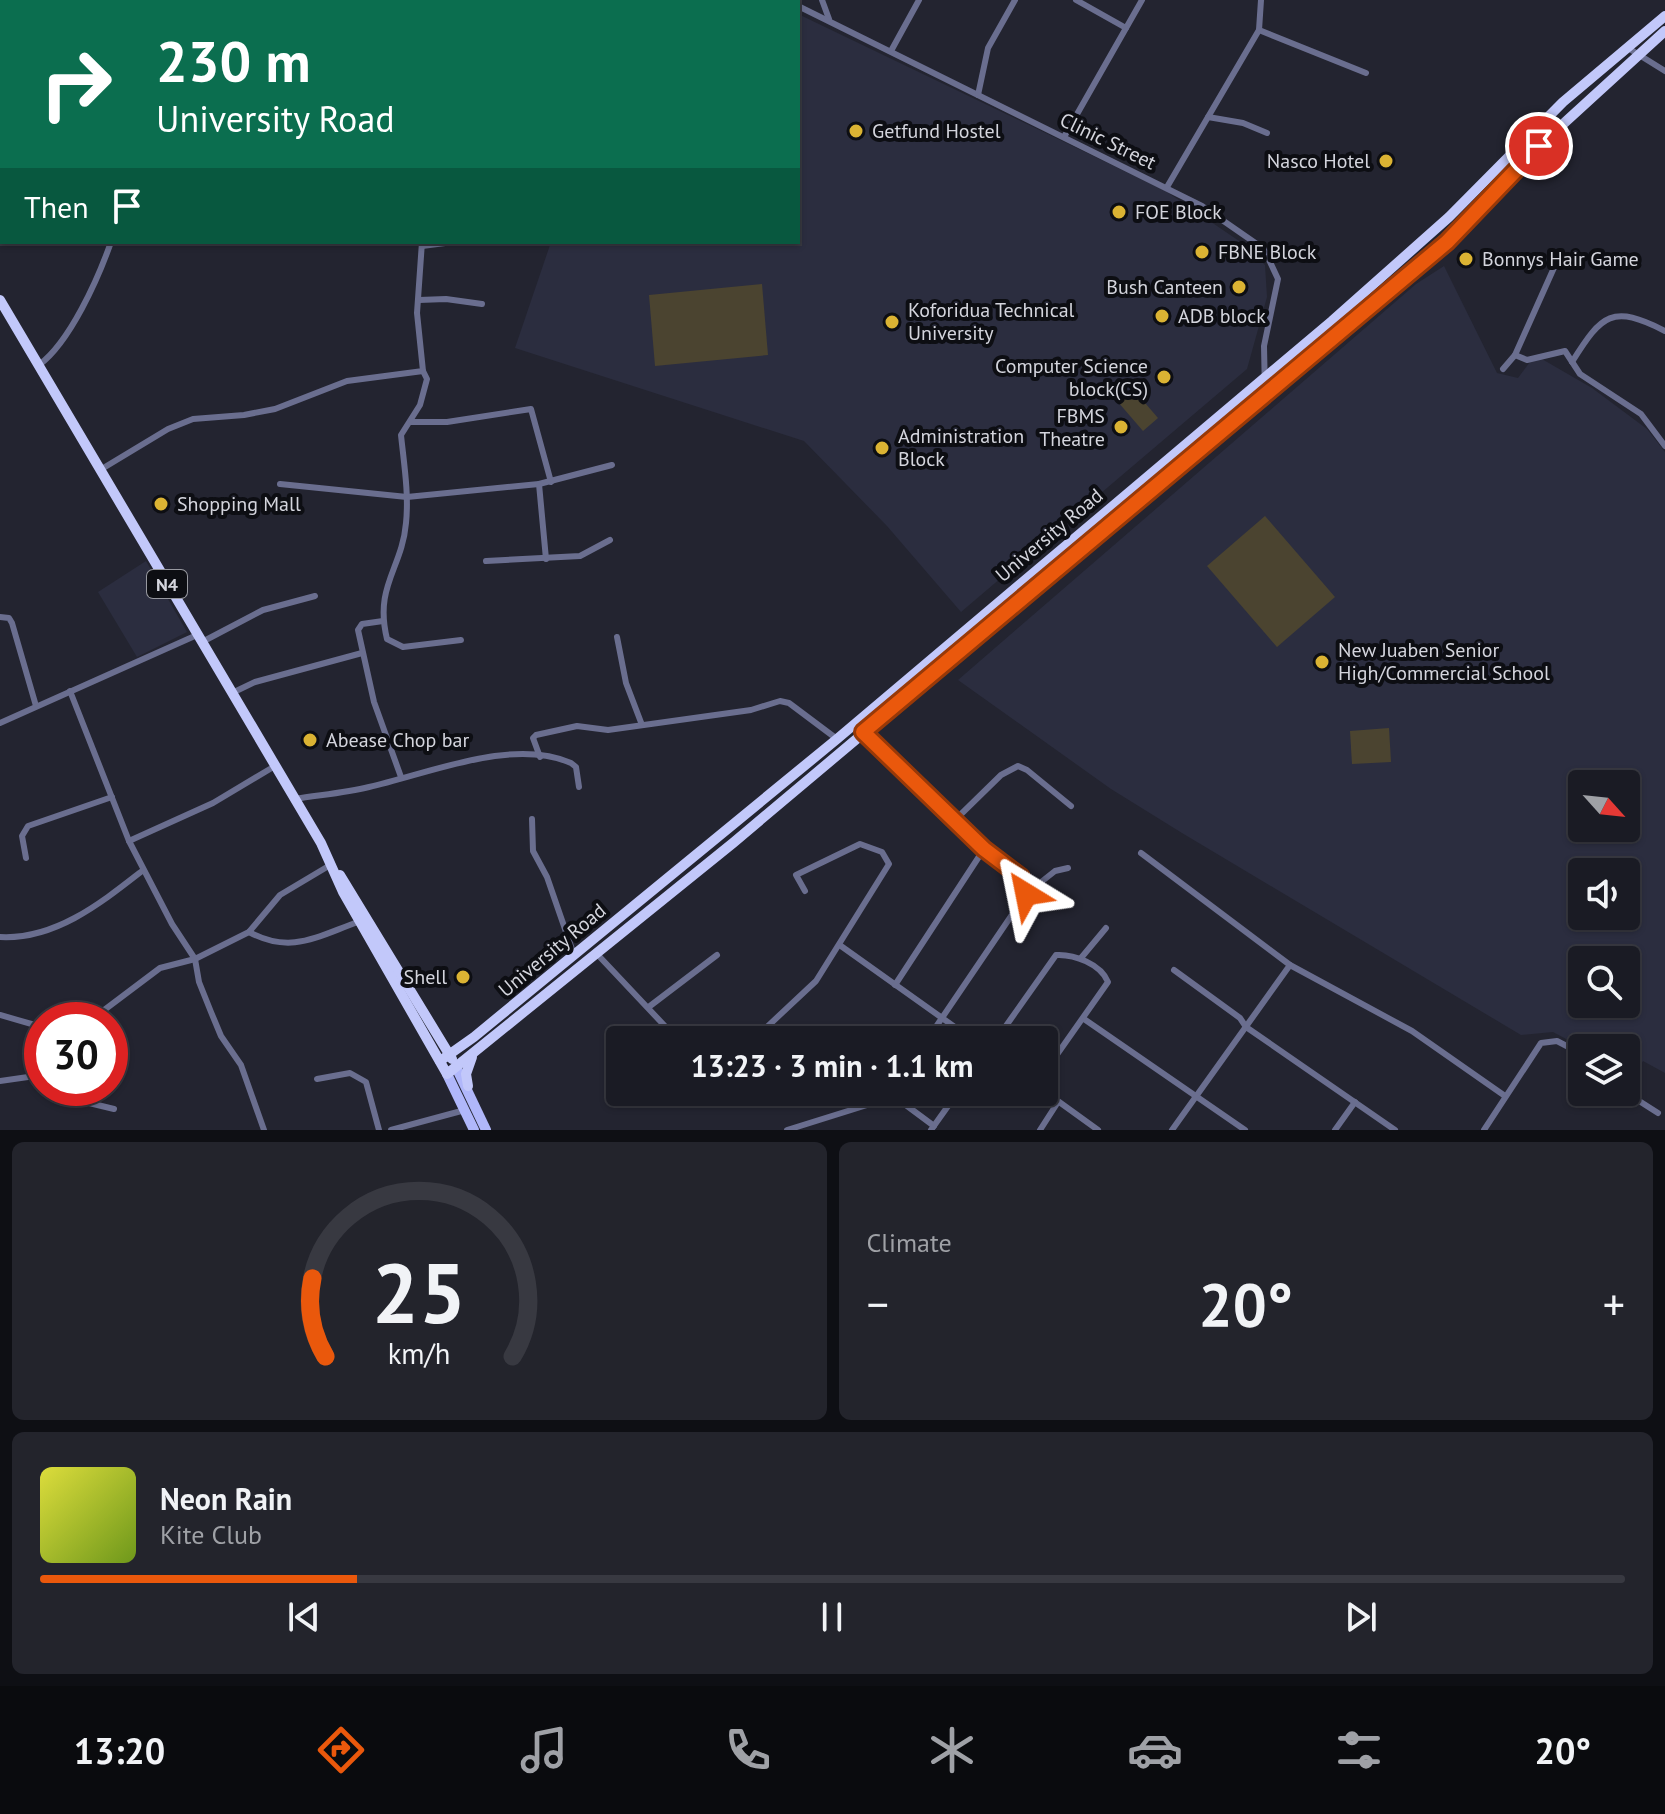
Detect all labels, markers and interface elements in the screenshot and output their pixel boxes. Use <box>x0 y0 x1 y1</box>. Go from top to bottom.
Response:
text: 230 m <box>156 25 311 97</box>
icon: right <box>24 32 128 136</box>
text: University Road <box>156 95 395 142</box>
street label: Clinic Street <box>1056 107 1161 176</box>
pin <box>1505 112 1573 180</box>
place label: Getfund Hostel <box>872 118 1001 144</box>
marker: Getfund Hostel <box>847 122 865 140</box>
icon: arrive <box>1517 124 1561 168</box>
place label: Nasco Hotel <box>1267 148 1370 174</box>
marker: Nasco Hotel <box>1377 152 1395 170</box>
icon: arrive <box>105 184 149 228</box>
text: Then <box>24 187 89 226</box>
place label: FOE Block <box>1135 199 1222 225</box>
marker: FOE Block <box>1110 203 1128 221</box>
place label: FBNE Block <box>1218 239 1317 265</box>
marker: FBNE Block <box>1193 243 1211 261</box>
place label: Bonnys Hair Game <box>1482 246 1639 272</box>
marker: Bonnys Hair Game <box>1457 250 1475 268</box>
place label: Bush Canteen <box>1106 274 1223 300</box>
marker: Bush Canteen <box>1230 278 1248 296</box>
place label: Koforidua Technical University <box>908 297 1075 346</box>
place label: ADB block <box>1178 303 1266 329</box>
marker: ADB block <box>1153 307 1171 325</box>
marker: Koforidua Technical University <box>883 313 901 331</box>
place label: Computer Science block(CS) <box>995 353 1148 402</box>
marker: Computer Science block(CS) <box>1155 368 1173 386</box>
place label: FBMS Theatre <box>1039 403 1105 452</box>
marker: FBMS Theatre <box>1112 418 1130 436</box>
place label: Administration Block <box>898 423 1024 472</box>
marker: Administration Block <box>873 439 891 457</box>
street label: University Road <box>990 482 1108 588</box>
place label: Shopping Mall <box>177 491 301 517</box>
marker: Shopping Mall <box>152 495 170 513</box>
road number: N4 <box>147 570 187 598</box>
place label: New Juaben Senior High/Commercial School <box>1338 637 1550 686</box>
marker: New Juaben Senior High/Commercial School <box>1313 653 1331 671</box>
place label: Abease Chop bar <box>326 727 469 753</box>
marker: Abease Chop bar <box>301 731 319 749</box>
north arrow <box>1568 770 1640 842</box>
map controls <box>1568 770 1640 1106</box>
position arrow <box>984 852 1068 936</box>
button: sound <box>1568 858 1640 930</box>
street label: University Road <box>493 897 611 1003</box>
button: search <box>1568 946 1640 1018</box>
place label: Shell <box>404 964 447 990</box>
marker: Shell <box>454 968 472 986</box>
speed limit sign: 30 <box>24 1002 128 1106</box>
button: layers <box>1568 1034 1640 1106</box>
text: 13:23 · 3 min · 1.1 km <box>691 1046 973 1085</box>
text: Climate <box>867 1226 952 1259</box>
text: 25 <box>372 1238 466 1346</box>
text: 20° <box>1199 1265 1293 1343</box>
text: − <box>867 1275 889 1332</box>
text: + <box>1603 1275 1625 1332</box>
text: km/h <box>388 1335 451 1372</box>
text: Neon Rain <box>160 1479 292 1518</box>
text: Kite Club <box>160 1518 262 1551</box>
icon: previous <box>282 1595 326 1639</box>
icon: pause <box>810 1595 854 1639</box>
icon: next <box>1339 1595 1383 1639</box>
icon: directions <box>313 1722 369 1778</box>
icon: music <box>516 1722 572 1778</box>
icon: phone <box>720 1722 776 1778</box>
icon: climate <box>924 1722 980 1778</box>
icon: car <box>1127 1722 1183 1778</box>
icon: filters <box>1331 1722 1387 1778</box>
text: 13:20 <box>74 1727 165 1774</box>
text: 20° <box>1535 1727 1591 1774</box>

